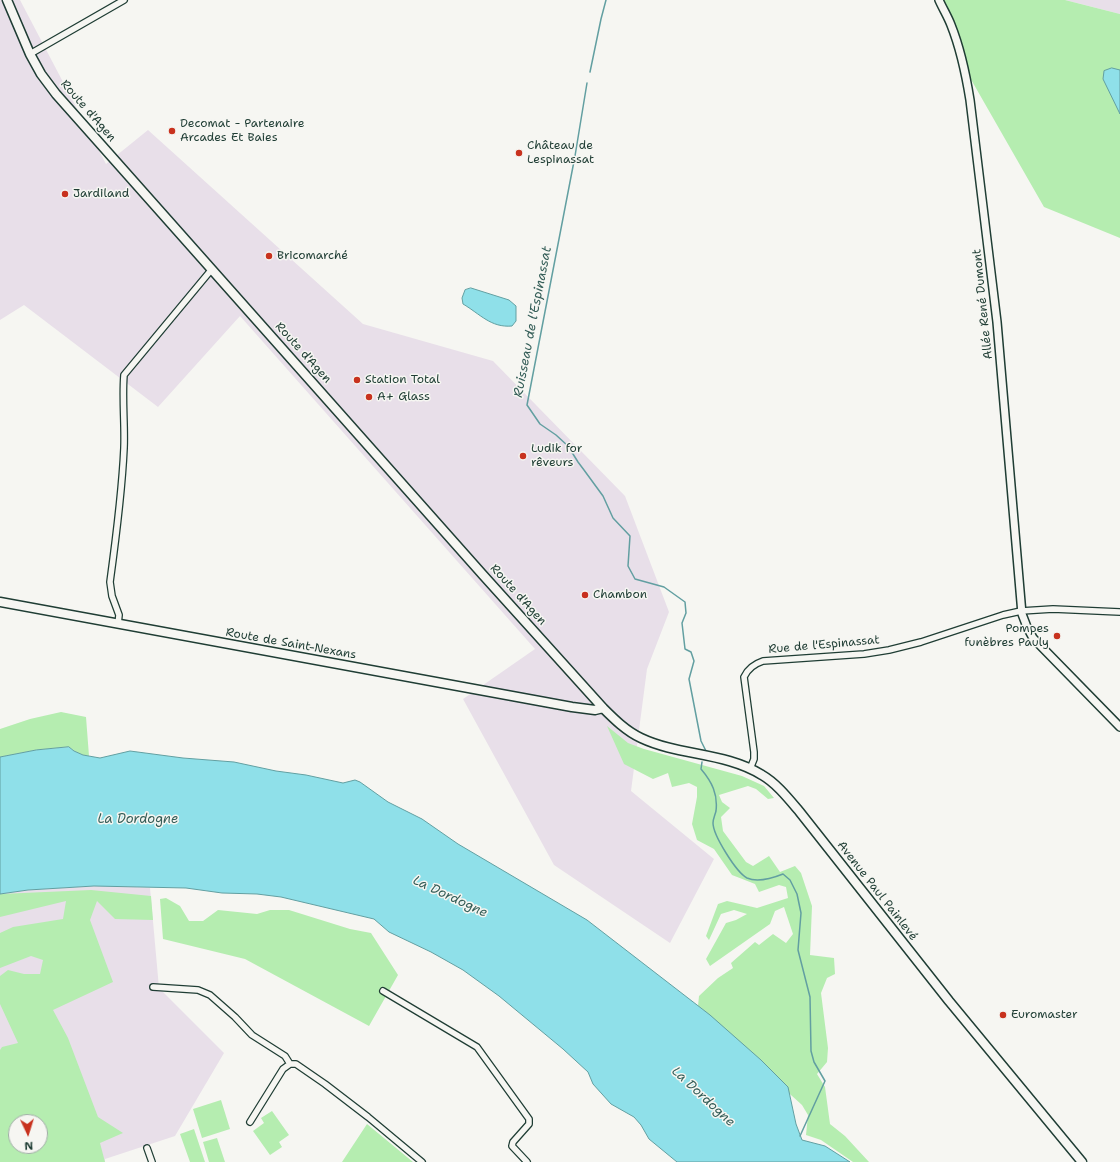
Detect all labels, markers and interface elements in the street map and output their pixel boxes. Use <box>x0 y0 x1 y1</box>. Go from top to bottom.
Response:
street label: Route d'Agen <box>57 77 119 145</box>
place label: Decomat - Partenaire Arcades Et Baies <box>180 117 305 145</box>
marker: Decomat - Partenaire Arcades Et Baies <box>167 126 177 136</box>
place label: Château de Lespinassat <box>527 139 594 167</box>
marker: Château de Lespinassat <box>514 148 524 158</box>
place label: Jardiland <box>73 187 129 201</box>
marker: Jardiland <box>60 189 70 199</box>
water label: Ruisseau de l'Espinassat <box>511 245 555 399</box>
street label: Allée René Dumont <box>970 248 996 360</box>
place label: Bricomarché <box>277 249 348 263</box>
marker: Bricomarché <box>264 251 274 261</box>
street label: Route d'Agen <box>272 320 334 386</box>
place label: Station Total <box>365 373 440 387</box>
marker: Station Total <box>352 375 362 385</box>
place label: A+ Glass <box>377 390 430 404</box>
marker: A+ Glass <box>364 392 374 402</box>
place label: Ludik for rêveurs <box>531 442 582 470</box>
marker: Ludik for rêveurs <box>518 451 528 461</box>
street label: Route d'Agen <box>487 562 549 628</box>
place label: Chambon <box>593 588 647 602</box>
marker: Chambon <box>580 590 590 600</box>
place label: Pompes funèbres Pauly <box>964 622 1049 650</box>
street label: Route de Saint-Nexans <box>225 625 357 663</box>
marker: Pompes funèbres Pauly <box>1052 631 1062 641</box>
street label: Rue de l'Espinassat <box>768 633 880 657</box>
water label: La Dordogne <box>98 812 178 828</box>
street label: Avenue Paul Painlevé <box>834 838 920 944</box>
water label: La Dordogne <box>410 873 490 921</box>
place label: Euromaster <box>1011 1008 1078 1022</box>
marker: Euromaster <box>998 1010 1008 1020</box>
water label: La Dordogne <box>668 1064 738 1130</box>
north arrow <box>8 1114 48 1154</box>
text: N <box>24 1138 34 1153</box>

